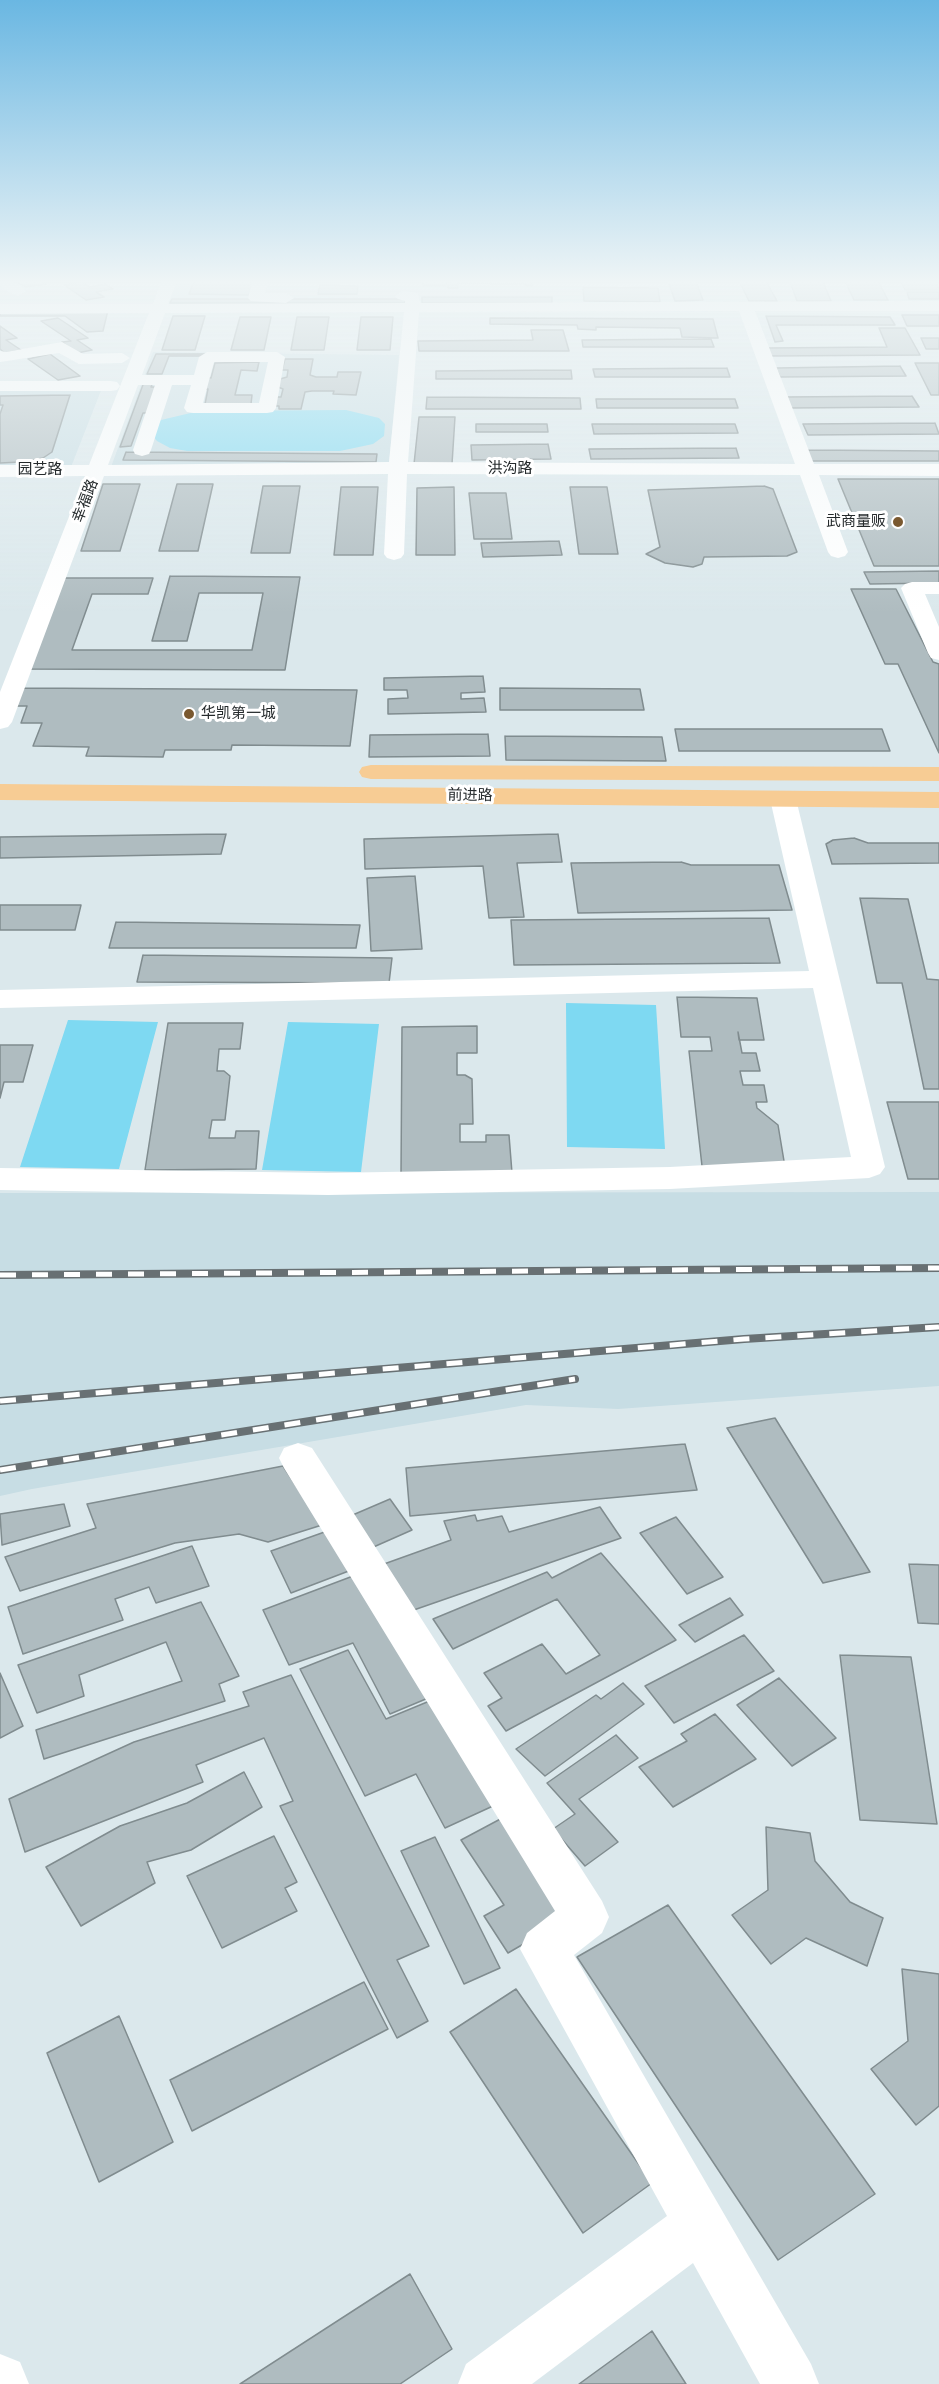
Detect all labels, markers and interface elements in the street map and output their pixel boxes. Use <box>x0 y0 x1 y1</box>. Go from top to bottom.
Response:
street label: 洪沟路 <box>488 460 532 478</box>
street label: 园艺路 <box>18 461 62 479</box>
street label: 幸福路 <box>70 477 102 525</box>
place label: 武商量贩 <box>826 513 886 531</box>
marker: 武商量贩 <box>891 515 905 529</box>
place label: 华凯第一城 <box>201 705 276 723</box>
marker: 华凯第一城 <box>182 707 196 721</box>
street label: 前进路 <box>447 787 493 805</box>

